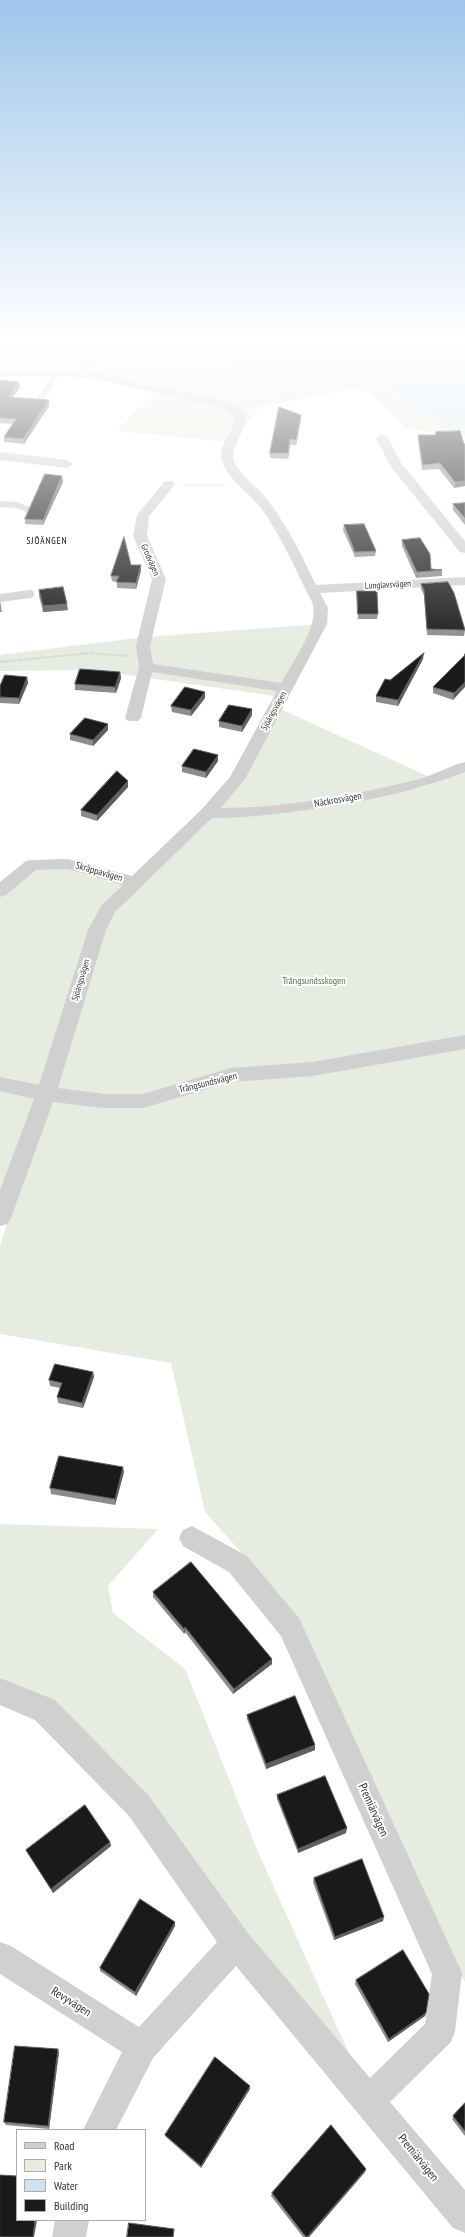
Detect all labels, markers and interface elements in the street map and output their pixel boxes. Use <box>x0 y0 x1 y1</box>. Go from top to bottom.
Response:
district label: SJÖÄNGEN <box>26 536 68 546</box>
street label: Grodvägen <box>138 543 162 577</box>
street label: Lunglavsvägen <box>365 578 411 592</box>
street label: Sjöängsvägen <box>259 690 289 732</box>
street label: Näckrosvägen <box>313 790 363 810</box>
street label: Skräppavägen <box>74 860 124 884</box>
street label: Sjöängsvägen <box>70 958 92 1002</box>
park label: Trångsundsskogen <box>282 975 346 987</box>
street label: Trångsundsvägen <box>178 1070 238 1096</box>
street label: Premiärvägen <box>355 1781 391 1839</box>
street label: Revyvägen <box>48 1984 94 2020</box>
legend <box>16 2129 146 2221</box>
street label: Premiärvägen <box>395 2131 441 2185</box>
text: Road <box>54 2138 74 2153</box>
text: Park <box>54 2158 72 2173</box>
text: Water <box>54 2178 78 2193</box>
text: Building <box>54 2198 89 2213</box>

